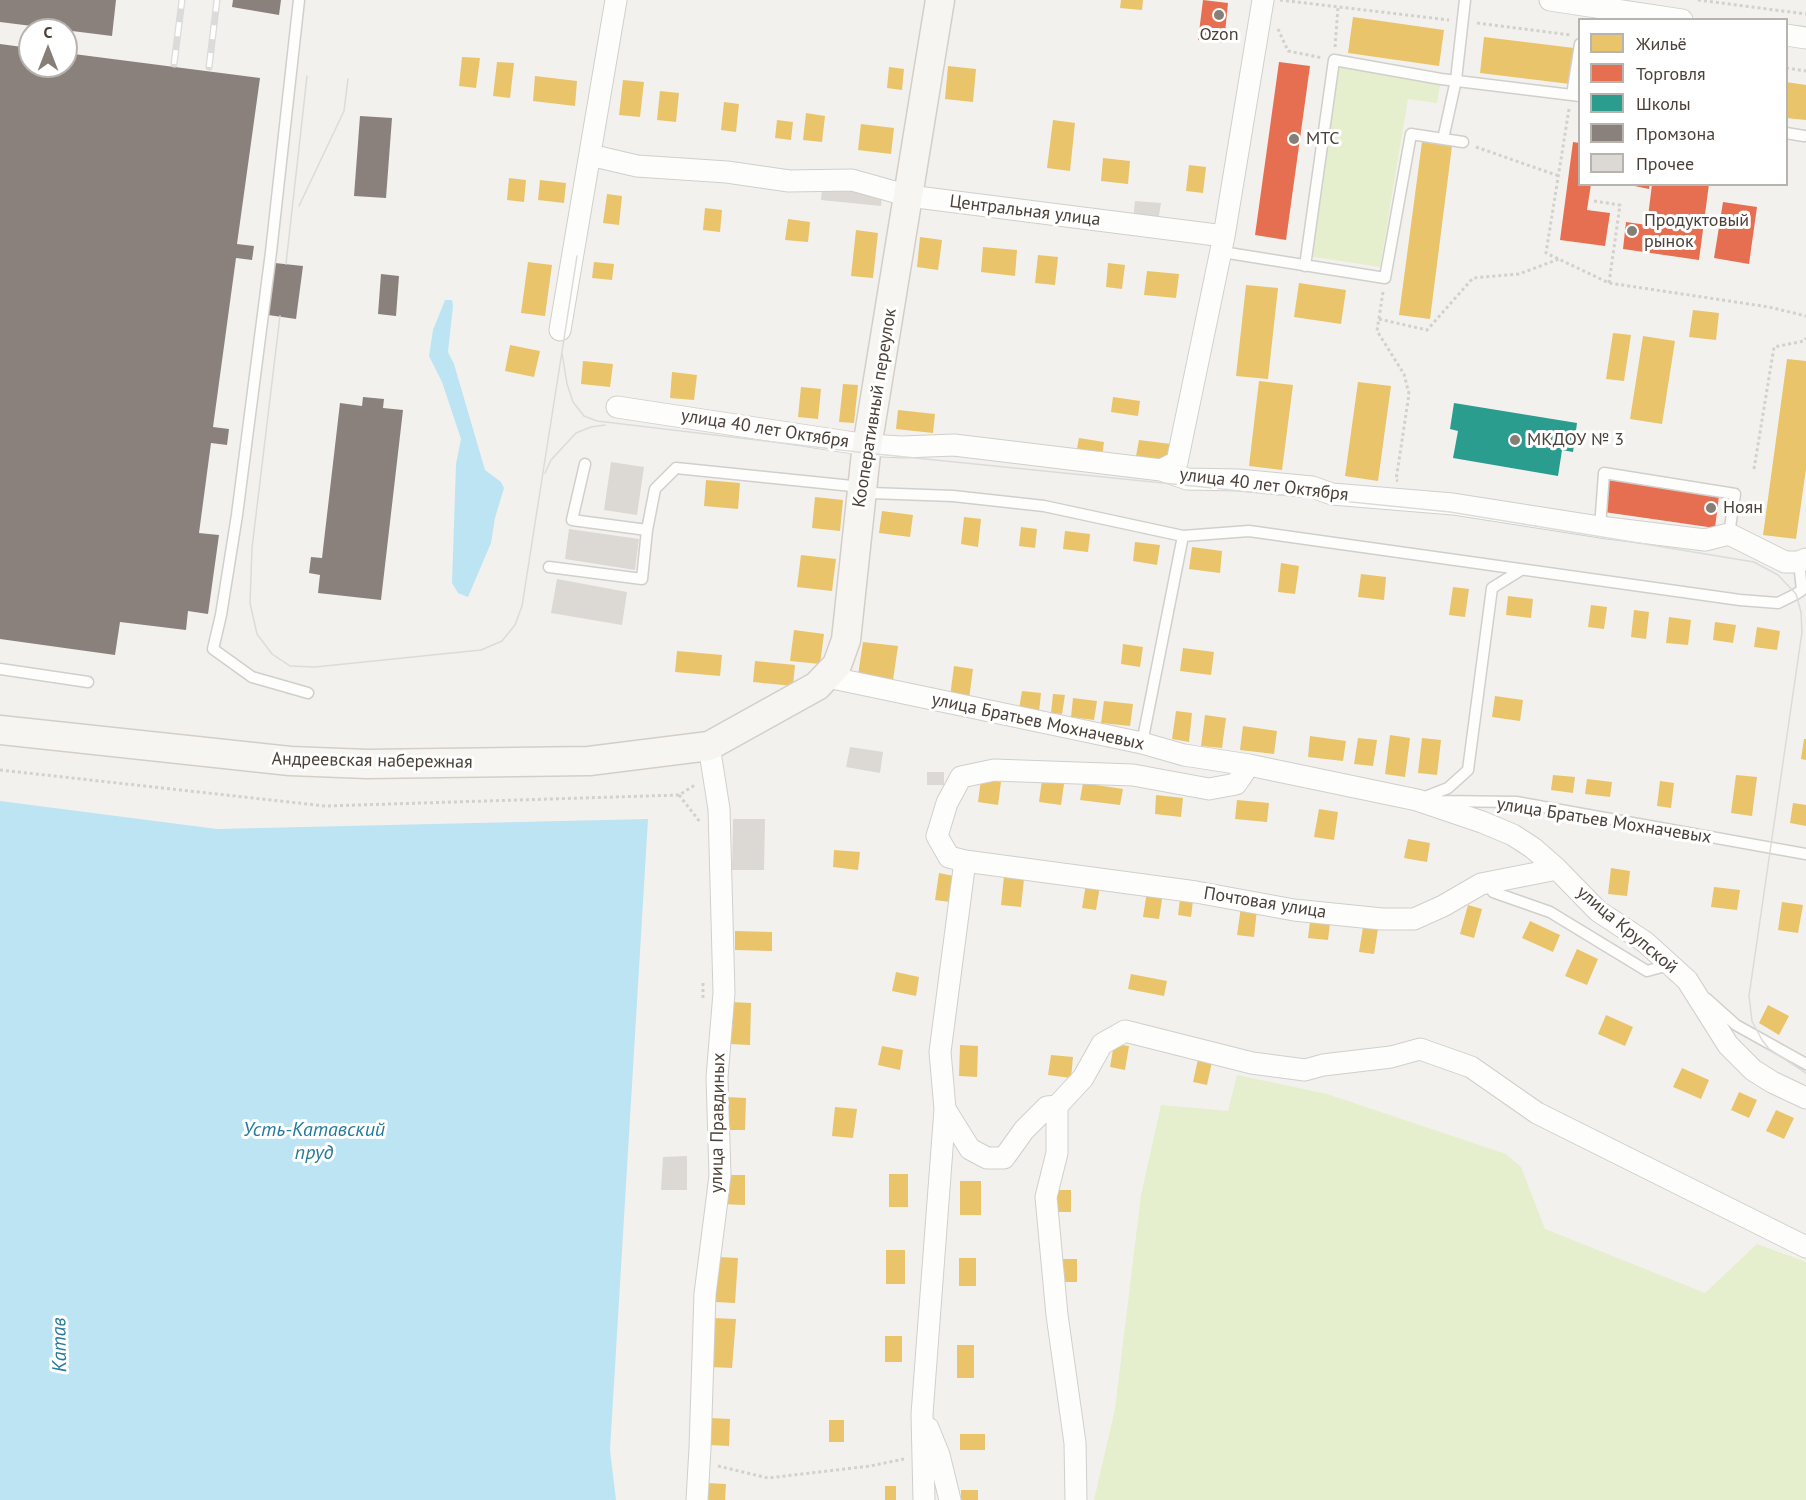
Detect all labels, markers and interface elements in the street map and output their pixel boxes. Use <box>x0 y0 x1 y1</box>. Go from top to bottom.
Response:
marker: Ozon <box>1212 8 1226 22</box>
north arrow <box>18 18 78 78</box>
legend <box>1578 18 1788 186</box>
text: С <box>44 22 52 42</box>
place label: Ozon <box>1199 24 1239 46</box>
text: Жильё <box>1636 32 1687 55</box>
text: Торговля <box>1636 62 1706 85</box>
text: Школы <box>1636 92 1691 115</box>
text: Промзона <box>1636 122 1715 145</box>
place label: МТС <box>1306 128 1340 150</box>
marker: МТС <box>1287 132 1301 146</box>
text: Прочее <box>1636 152 1694 175</box>
street label: Центральная улица <box>948 191 1102 231</box>
place label: Продуктовый рынок <box>1644 210 1749 252</box>
marker: Продуктовый рынок <box>1625 224 1639 238</box>
street label: Кооперативный переулок <box>849 307 901 509</box>
street label: улица 40 лет Октября <box>679 405 851 453</box>
place label: МКДОУ № 3 <box>1527 429 1624 451</box>
marker: МКДОУ № 3 <box>1508 433 1522 447</box>
street label: улица 40 лет Октября <box>1178 464 1350 506</box>
place label: Ноян <box>1723 497 1763 519</box>
marker: Ноян <box>1704 501 1718 515</box>
street label: улица Братьев Мохначевых <box>930 689 1146 755</box>
street label: Андреевская набережная <box>271 748 473 774</box>
street label: улица Братьев Мохначевых <box>1495 793 1713 849</box>
street label: улица Крупской <box>1572 882 1682 978</box>
street label: Почтовая улица <box>1202 883 1328 923</box>
street label: улица Правдиных <box>706 1053 730 1193</box>
water label: Усть-Катавский пруд <box>243 1118 385 1165</box>
water label: Катав <box>48 1317 72 1373</box>

